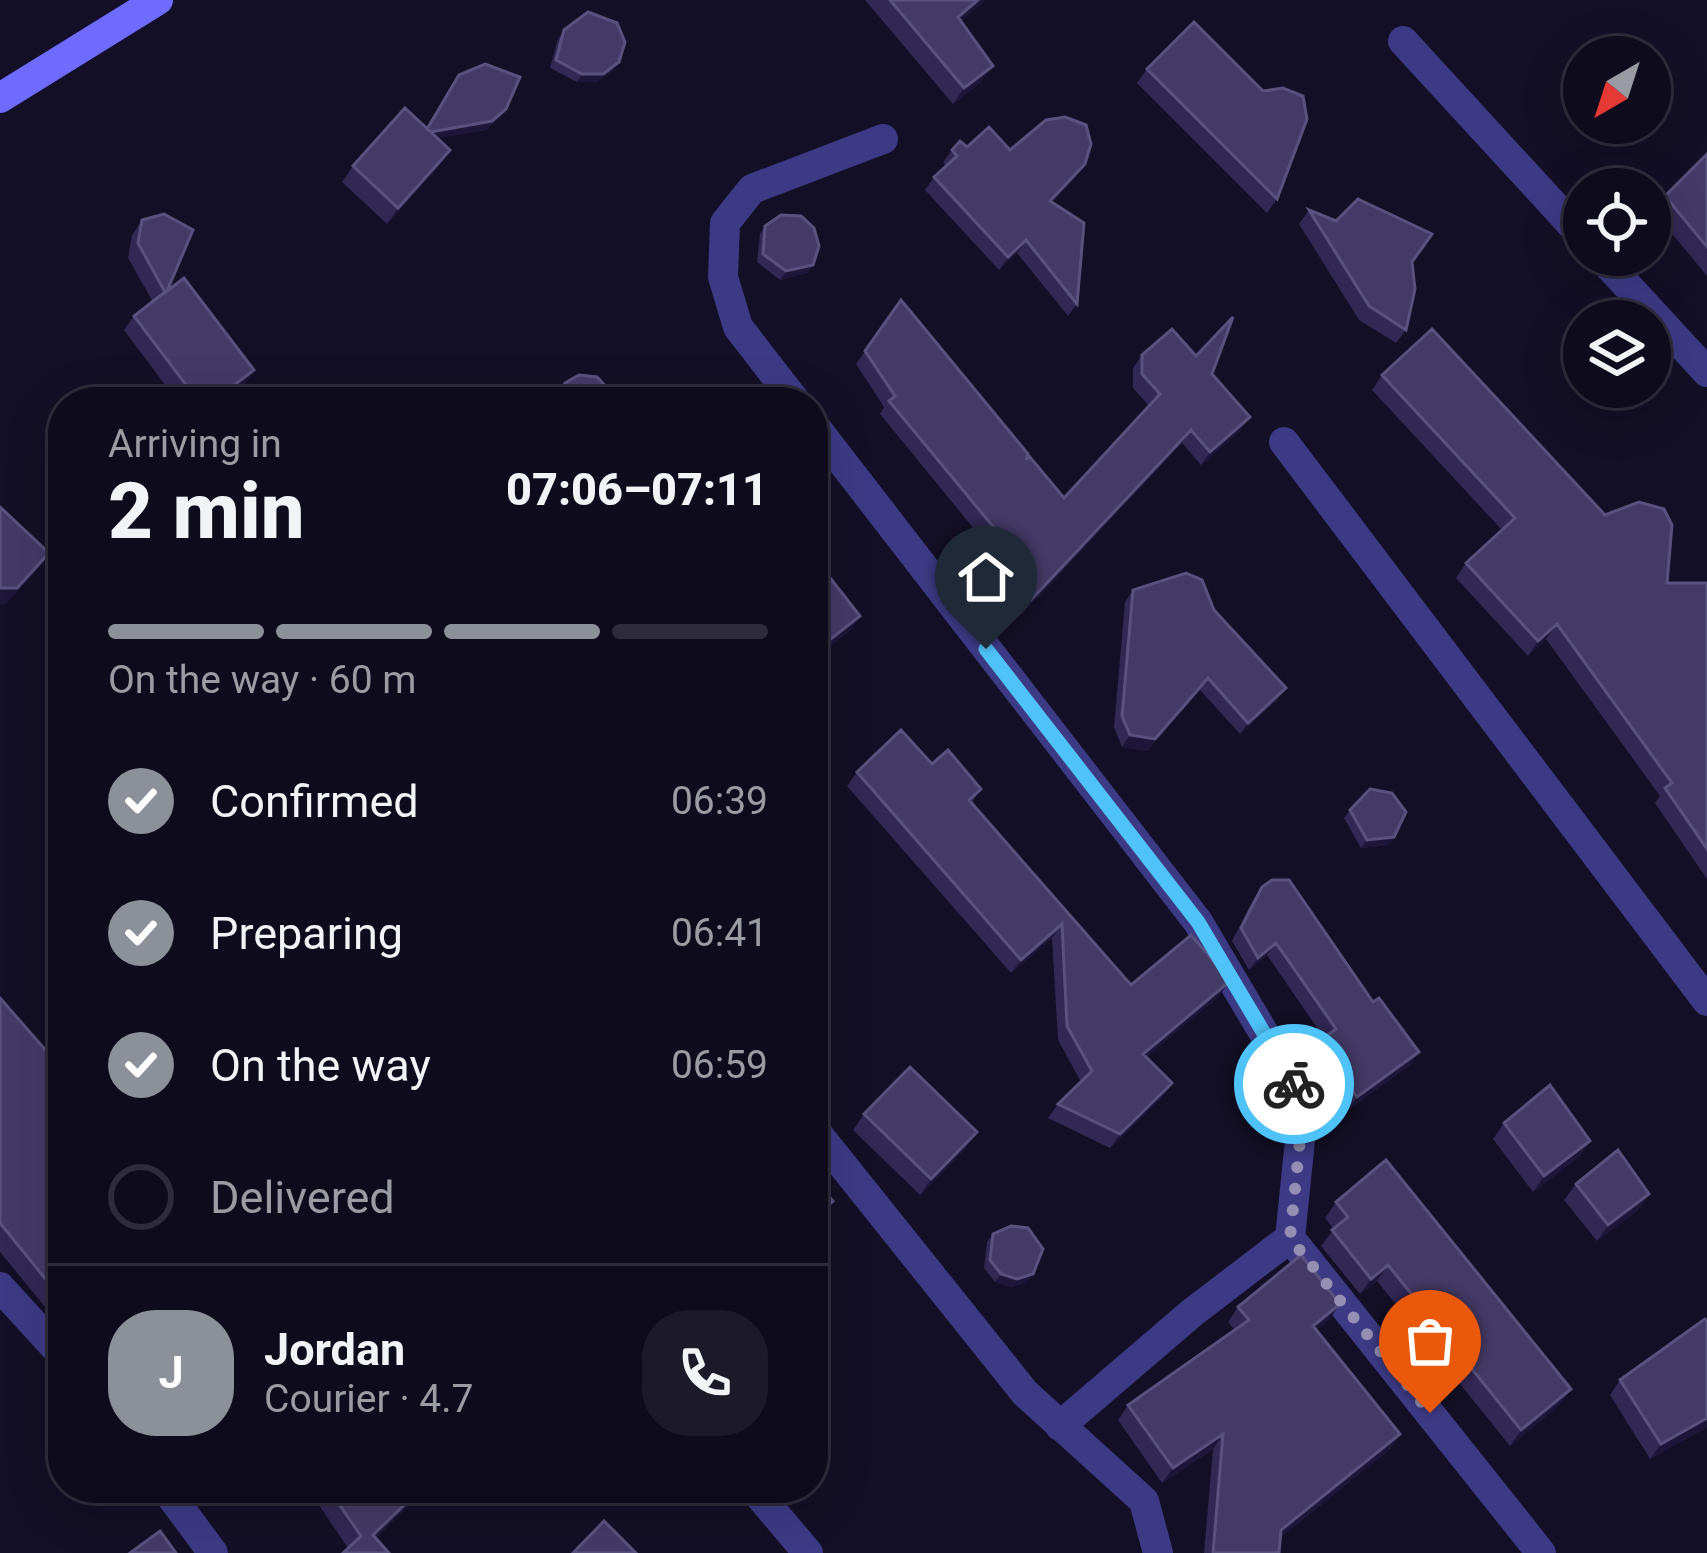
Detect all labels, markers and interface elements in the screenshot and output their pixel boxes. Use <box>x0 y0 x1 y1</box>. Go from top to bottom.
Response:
north arrow <box>1563 36 1671 144</box>
map controls <box>1563 36 1671 408</box>
button: locate <box>1563 168 1671 276</box>
button: layers <box>1563 300 1671 408</box>
text: Arriving in <box>108 421 282 467</box>
text: 07:06–07:11 <box>506 463 768 516</box>
text: 2 min <box>108 466 305 557</box>
pin <box>935 526 1037 649</box>
icon: home <box>953 544 1019 610</box>
text: On the way · 60 m <box>108 657 417 703</box>
icon: check <box>108 768 174 834</box>
text: Confirmed <box>210 775 419 828</box>
text: 06:39 <box>671 778 768 824</box>
icon: check <box>108 900 174 966</box>
text: Preparing <box>210 907 403 960</box>
text: 06:41 <box>671 910 768 956</box>
courier <box>1234 1024 1354 1144</box>
icon: check <box>108 1032 174 1098</box>
text: On the way <box>210 1039 431 1092</box>
text: 06:59 <box>671 1042 768 1088</box>
icon: bike <box>1261 1051 1327 1117</box>
text: Delivered <box>210 1171 395 1224</box>
pin <box>1379 1290 1481 1413</box>
icon: bag <box>1397 1308 1463 1374</box>
button: phone <box>642 1310 768 1436</box>
text: Jordan <box>264 1323 405 1376</box>
text: J <box>158 1346 184 1399</box>
text: Courier · 4.7 <box>264 1376 473 1422</box>

